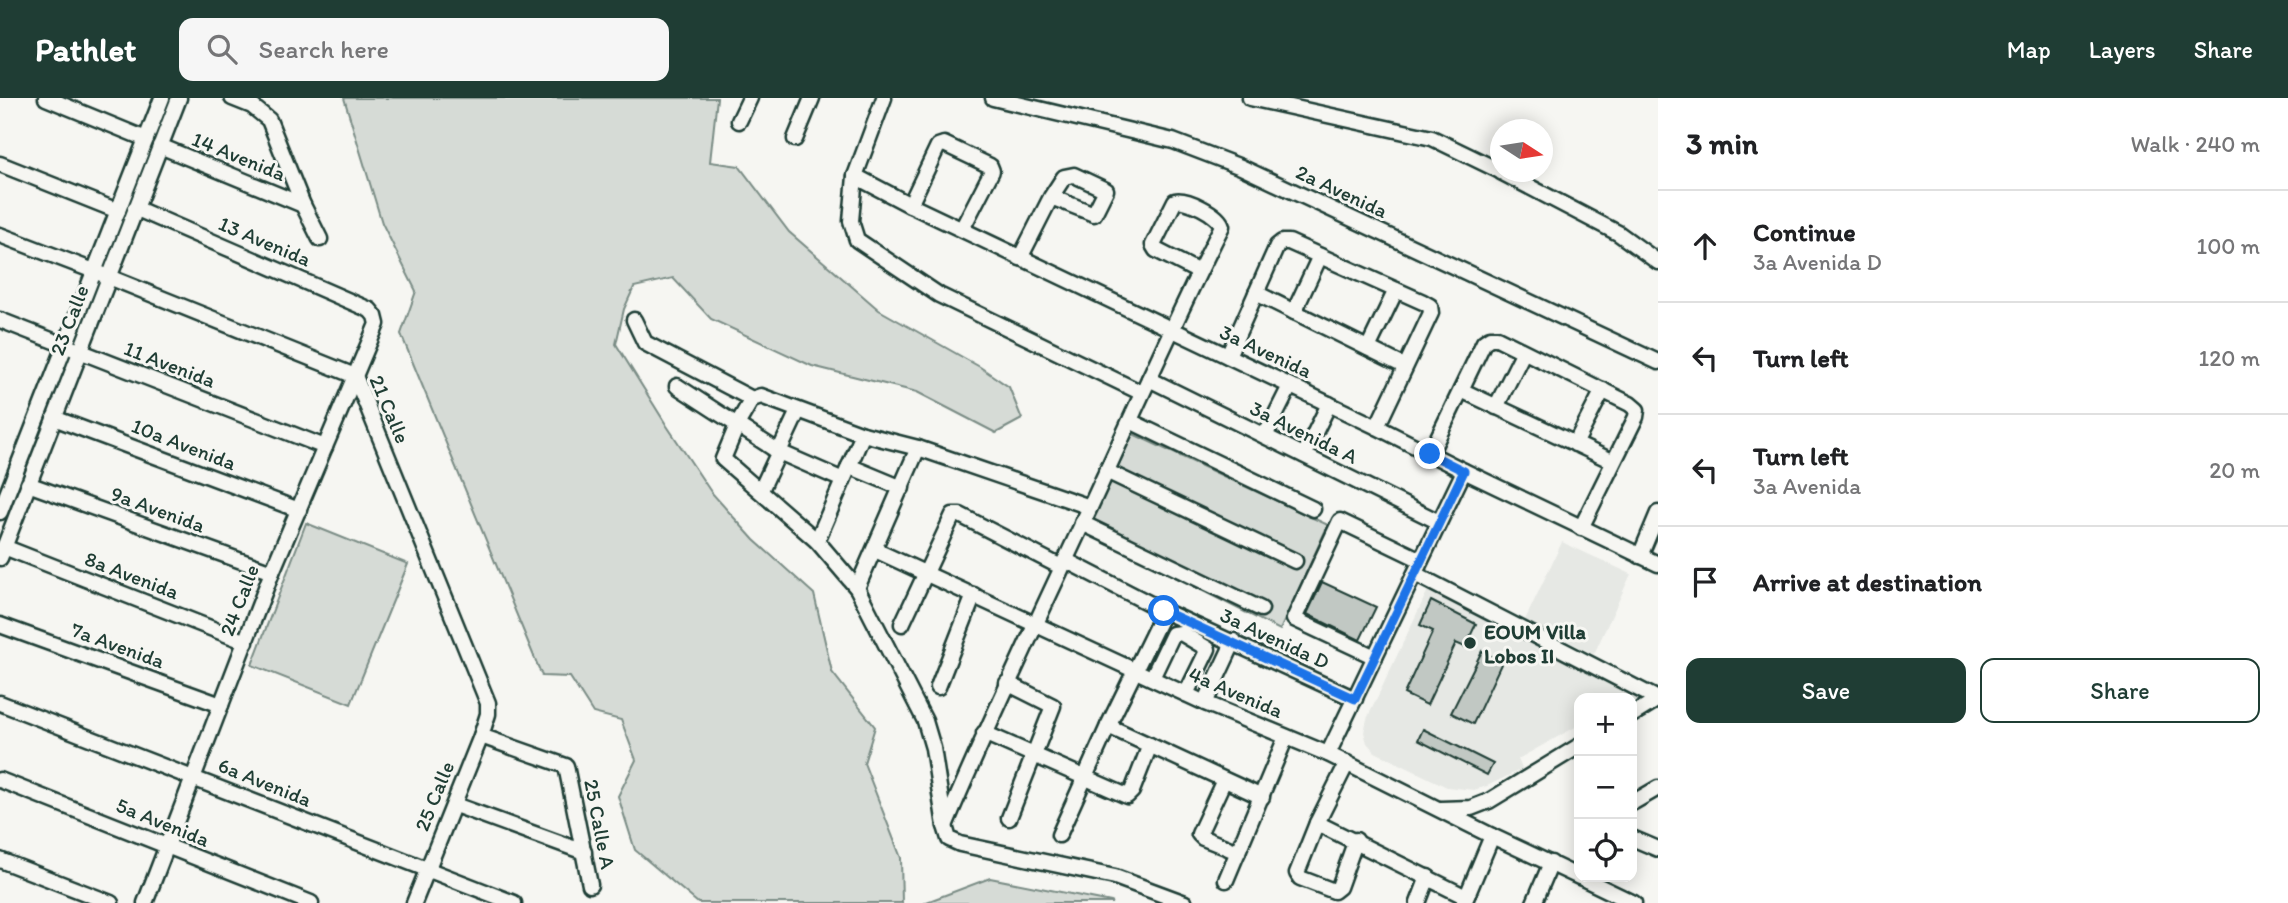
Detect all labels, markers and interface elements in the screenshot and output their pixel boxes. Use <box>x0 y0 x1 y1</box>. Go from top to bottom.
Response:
search box <box>179 18 669 81</box>
text: Pathlet <box>35 30 137 69</box>
icon: search <box>203 30 241 68</box>
text: Search here <box>259 33 389 65</box>
text: Map <box>2007 35 2051 64</box>
text: Layers <box>2089 35 2156 64</box>
text: Share <box>2194 35 2253 64</box>
north arrow <box>1490 119 1553 182</box>
text: 3 min <box>1686 125 1758 162</box>
street label: 14 Avenida <box>188 126 290 186</box>
text: Walk · 240 m <box>2130 130 2260 158</box>
street label: 2a Avenida <box>1292 159 1392 223</box>
street label: 13 Avenida <box>215 210 315 272</box>
text: Continue <box>1753 216 1856 248</box>
icon: ahead <box>1686 227 1724 265</box>
text: 100 m <box>2196 232 2260 260</box>
text: 3a Avenida D <box>1753 248 1882 276</box>
street label: 23 Calle <box>44 281 94 359</box>
street label: 3a Avenida <box>1216 319 1316 383</box>
street label: 11 Avenida <box>121 335 219 393</box>
icon: left <box>1686 339 1724 377</box>
text: Turn left <box>1753 342 1849 374</box>
text: 120 m <box>2199 344 2260 372</box>
street label: 21 Calle <box>364 371 416 447</box>
street label: 3a Avenida A <box>1246 395 1363 469</box>
street label: 10a Avenida <box>128 413 240 475</box>
route end <box>1414 438 1445 469</box>
text: Turn left <box>1753 440 1849 472</box>
icon: left <box>1686 451 1724 489</box>
text: 20 m <box>2209 456 2260 484</box>
text: 3a Avenida <box>1753 472 1861 500</box>
street label: 9a Avenida <box>107 480 209 538</box>
street label: 8a Avenida <box>81 546 183 604</box>
street label: 24 Calle <box>214 561 264 639</box>
icon: arrive <box>1686 563 1724 601</box>
text: Arrive at destination <box>1753 566 1982 598</box>
route start <box>1148 595 1179 626</box>
street label: 3a Avenida D <box>1216 602 1334 674</box>
street label: 7a Avenida <box>68 617 168 673</box>
place label: EOUM Villa Lobos II <box>1484 619 1587 668</box>
marker: EOUM Villa Lobos II <box>1462 635 1478 651</box>
button: Save <box>1686 658 1966 723</box>
button: Share <box>1980 658 2260 723</box>
street label: 4a Avenida <box>1185 661 1287 723</box>
map controls <box>1574 693 1637 882</box>
button: + <box>1574 693 1637 756</box>
street label: 6a Avenida <box>215 752 315 812</box>
button: − <box>1574 756 1637 819</box>
street label: 25 Calle <box>409 757 459 835</box>
street label: 25 Calle A <box>579 777 621 872</box>
street label: 5a Avenida <box>113 792 213 852</box>
button: locate <box>1574 819 1637 882</box>

